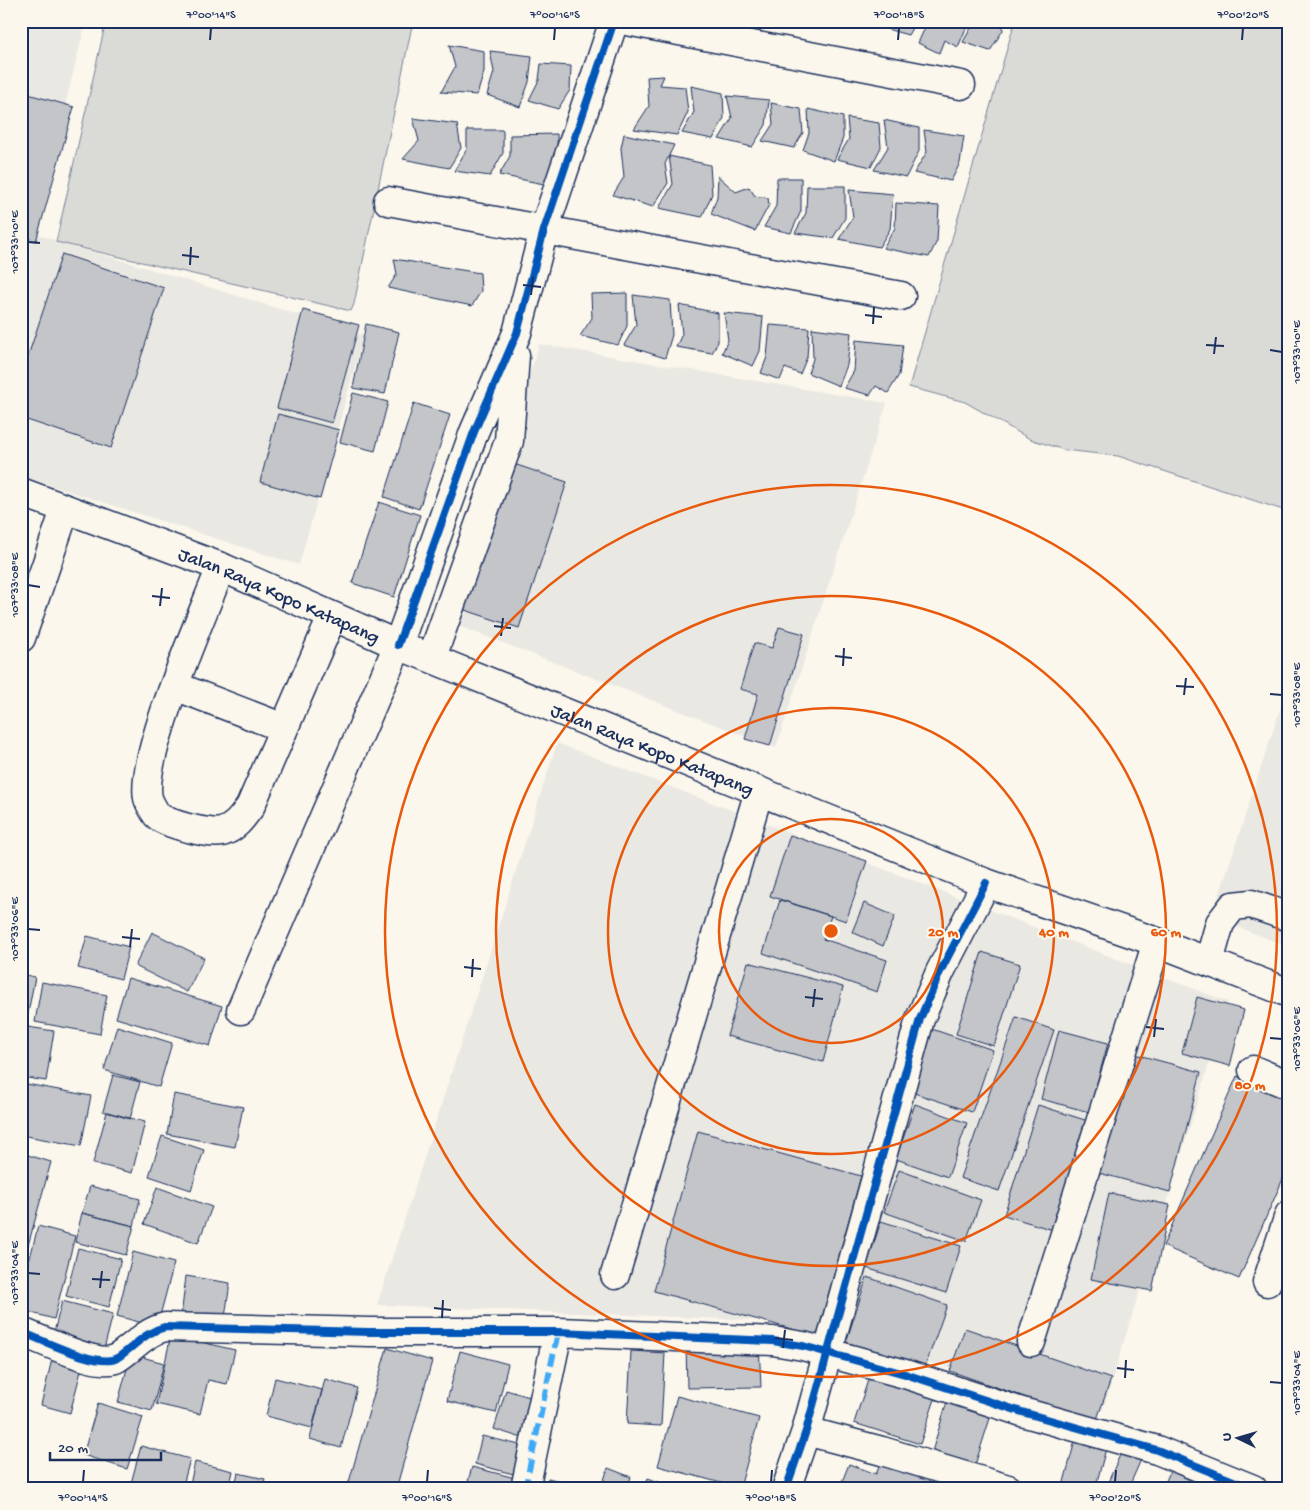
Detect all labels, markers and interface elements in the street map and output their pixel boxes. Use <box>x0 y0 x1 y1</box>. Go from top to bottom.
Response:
text: 7°00'14"S <box>185 9 236 23</box>
text: 7°00'16"S <box>529 9 580 23</box>
text: 7°00'18"S <box>873 9 925 23</box>
text: 7°00'20"S <box>1216 9 1269 23</box>
text: 107°33'10"E <box>9 210 23 274</box>
text: 107°33'10"E <box>1291 320 1305 384</box>
street label: Jalan Raya Kopo Katapang <box>174 544 383 651</box>
text: 107°33'08"E <box>9 552 23 618</box>
text: 107°33'08"E <box>1291 662 1305 728</box>
street label: Jalan Raya Kopo Katapang <box>547 700 757 803</box>
text: 107°33'06"E <box>9 896 23 962</box>
centre of rings <box>822 922 840 940</box>
text: 20 m <box>928 924 958 942</box>
text: 40 m <box>1038 924 1069 942</box>
text: 60 m <box>1151 924 1182 942</box>
text: 107°33'06"E <box>1291 1006 1305 1072</box>
text: 80 m <box>1235 1077 1266 1095</box>
text: 107°33'04"E <box>9 1241 23 1306</box>
text: 107°33'04"E <box>1291 1351 1305 1416</box>
north arrow <box>1212 1412 1262 1462</box>
scale bar <box>50 1430 161 1462</box>
text: U <box>1219 1432 1236 1442</box>
text: 20 m <box>58 1440 88 1458</box>
text: 7°00'14"S <box>57 1492 108 1506</box>
text: 7°00'16"S <box>401 1492 452 1506</box>
text: 7°00'18"S <box>745 1492 797 1506</box>
text: 7°00'20"S <box>1088 1492 1141 1506</box>

